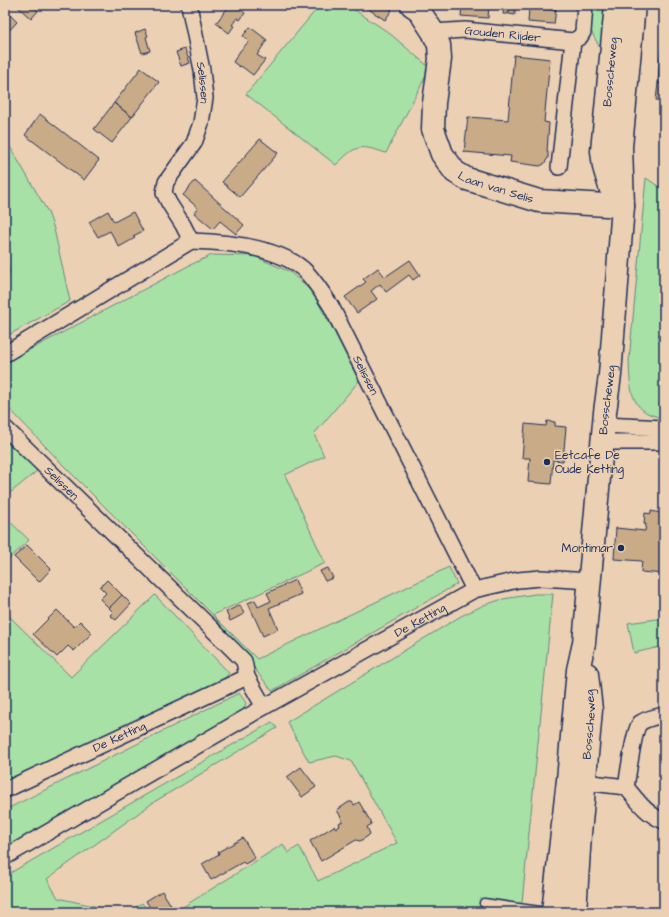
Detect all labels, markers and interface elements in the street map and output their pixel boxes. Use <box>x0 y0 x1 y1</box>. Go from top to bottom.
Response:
street label: Gouden Rijder <box>464 22 542 47</box>
street label: Bosscheweg <box>599 37 623 108</box>
street label: Selissen <box>192 60 213 105</box>
street label: Laan van Selis <box>454 167 535 208</box>
street label: Selissen <box>348 353 383 398</box>
street label: Bosscheweg <box>595 365 621 436</box>
place label: Eetcafe De Oude Ketting <box>555 447 624 479</box>
marker: Eetcafe De Oude Ketting <box>542 457 552 467</box>
street label: Selissen <box>40 462 83 504</box>
place label: Montimar <box>562 540 613 557</box>
marker: Montimar <box>616 543 626 553</box>
street label: De Ketting <box>391 599 450 642</box>
street label: Bosscheweg <box>579 689 600 760</box>
street label: De Ketting <box>90 717 149 757</box>

